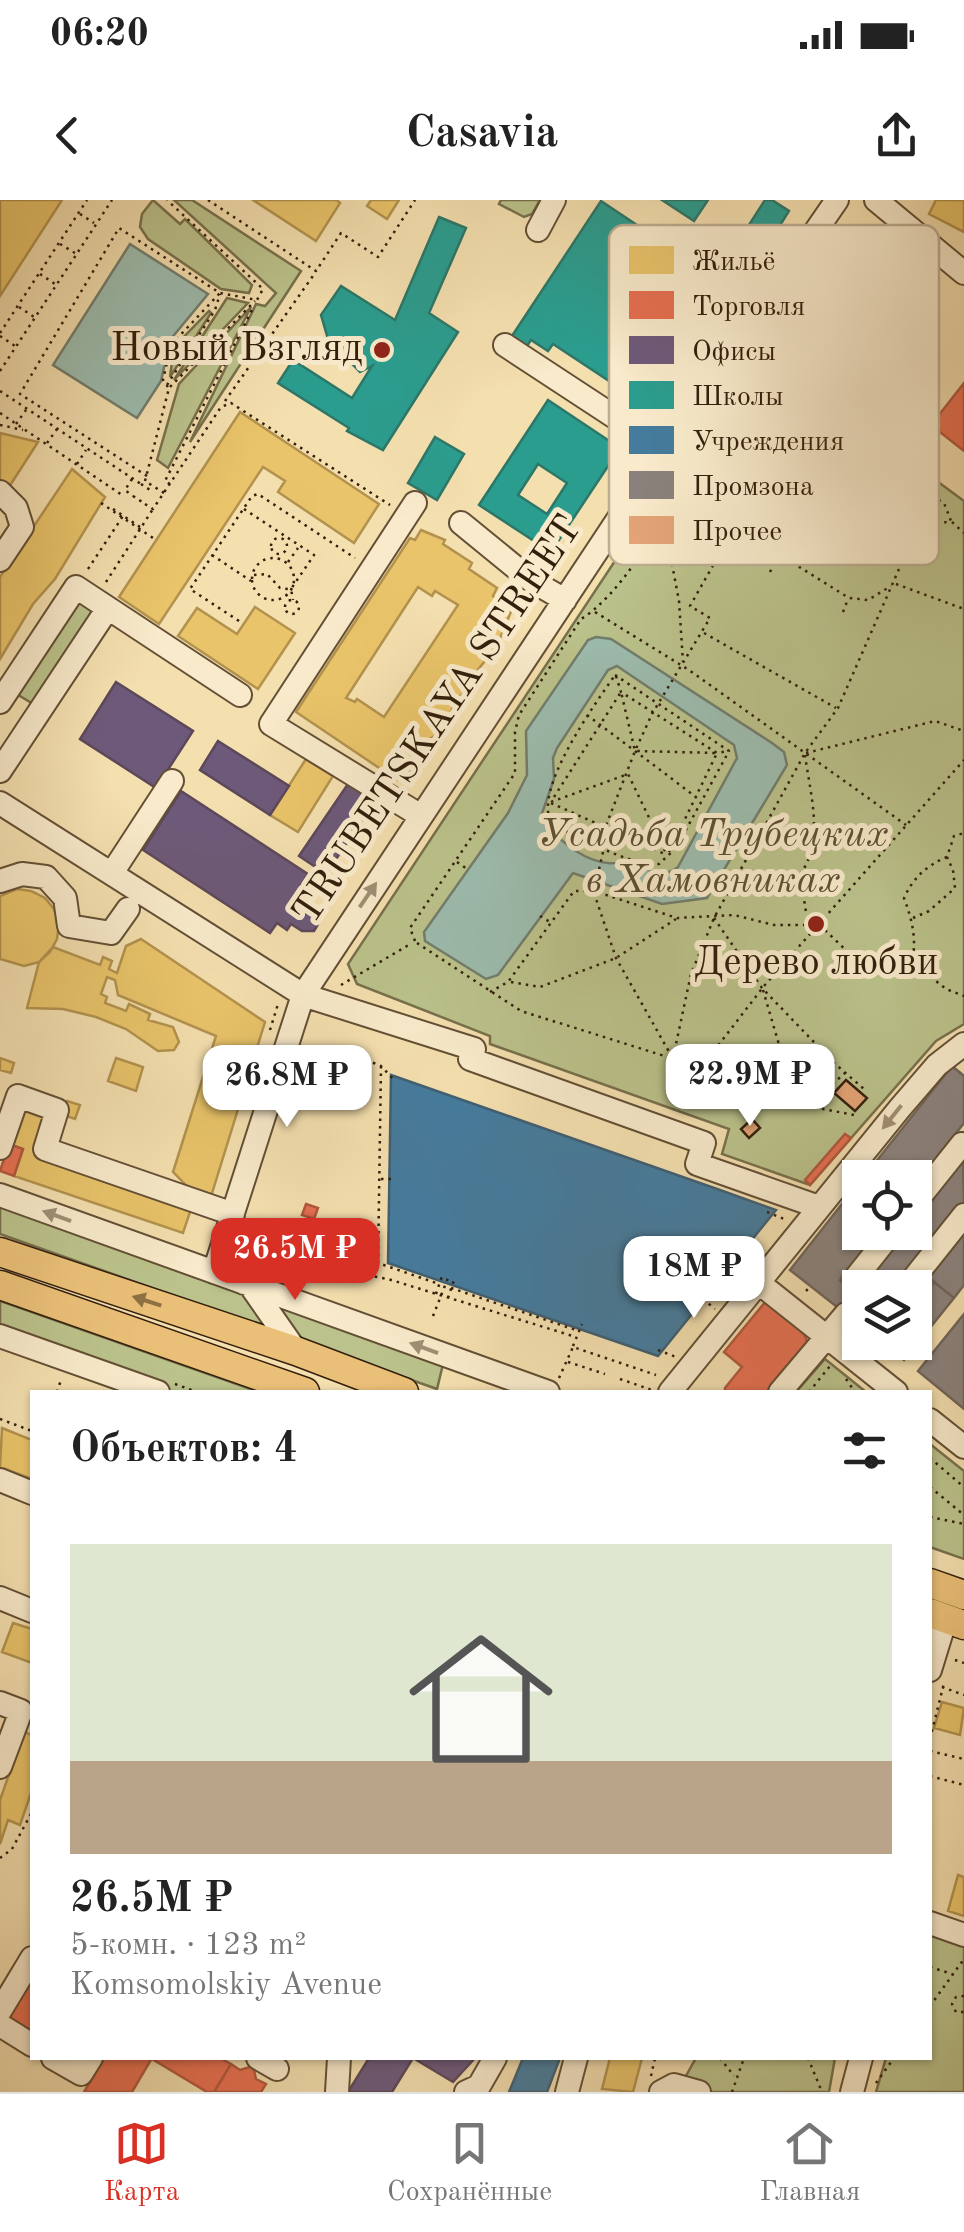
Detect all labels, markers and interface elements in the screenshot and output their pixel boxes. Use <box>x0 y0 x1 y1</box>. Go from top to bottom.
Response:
text: 06:20 <box>50 16 149 54</box>
icon: back <box>40 108 95 163</box>
icon: share <box>869 108 924 163</box>
text: Casavia <box>406 112 558 157</box>
legend <box>609 225 939 565</box>
text: Жильё <box>692 249 775 277</box>
text: Торговля <box>692 294 805 322</box>
place label: Новый Взгляд <box>110 330 362 370</box>
marker: Новый Взгляд <box>371 339 393 361</box>
text: Офисы <box>692 339 776 367</box>
text: Школы <box>692 384 783 412</box>
text: Учреждения <box>692 429 844 457</box>
text: Промзона <box>692 474 814 502</box>
street label: TRUBETSKAYA STREET <box>287 509 591 933</box>
text: Прочее <box>692 519 782 547</box>
park label: Усадьба Трубецких в Хамовниках <box>537 816 889 902</box>
one-way arrow <box>358 882 377 909</box>
marker: Дерево любви <box>805 913 827 935</box>
place label: Дерево любви <box>694 944 938 984</box>
pin: 22.9M ₽ <box>658 1044 842 1129</box>
pin: 26.8M ₽ <box>195 1045 379 1130</box>
text: 22.9M ₽ <box>688 1060 812 1092</box>
text: 26.8M ₽ <box>225 1061 349 1093</box>
one-way arrow <box>882 1105 903 1130</box>
map controls <box>842 1160 932 1360</box>
button: locate <box>842 1160 932 1250</box>
one-way arrow <box>41 1208 71 1223</box>
pin: 26.5M ₽ <box>203 1218 387 1303</box>
text: 26.5M ₽ <box>233 1234 357 1266</box>
pin: 18M ₽ <box>624 1236 764 1321</box>
text: 18M ₽ <box>645 1252 743 1284</box>
button: layers <box>842 1270 932 1360</box>
one-way arrow <box>132 1293 162 1308</box>
one-way arrow <box>408 1340 438 1355</box>
icon: filters <box>837 1423 892 1478</box>
text: Объектов: 4 <box>70 1429 298 1471</box>
icon: home <box>391 1609 571 1789</box>
text: 26.5M ₽ <box>70 1879 233 1921</box>
text: 5-комн. · 123 m² <box>70 1930 306 1962</box>
text: Komsomolskiy Avenue <box>70 1970 382 2002</box>
tab: Карта <box>104 2116 180 2211</box>
tab: Сохранённые <box>387 2116 552 2211</box>
tab: Главная <box>760 2116 860 2211</box>

